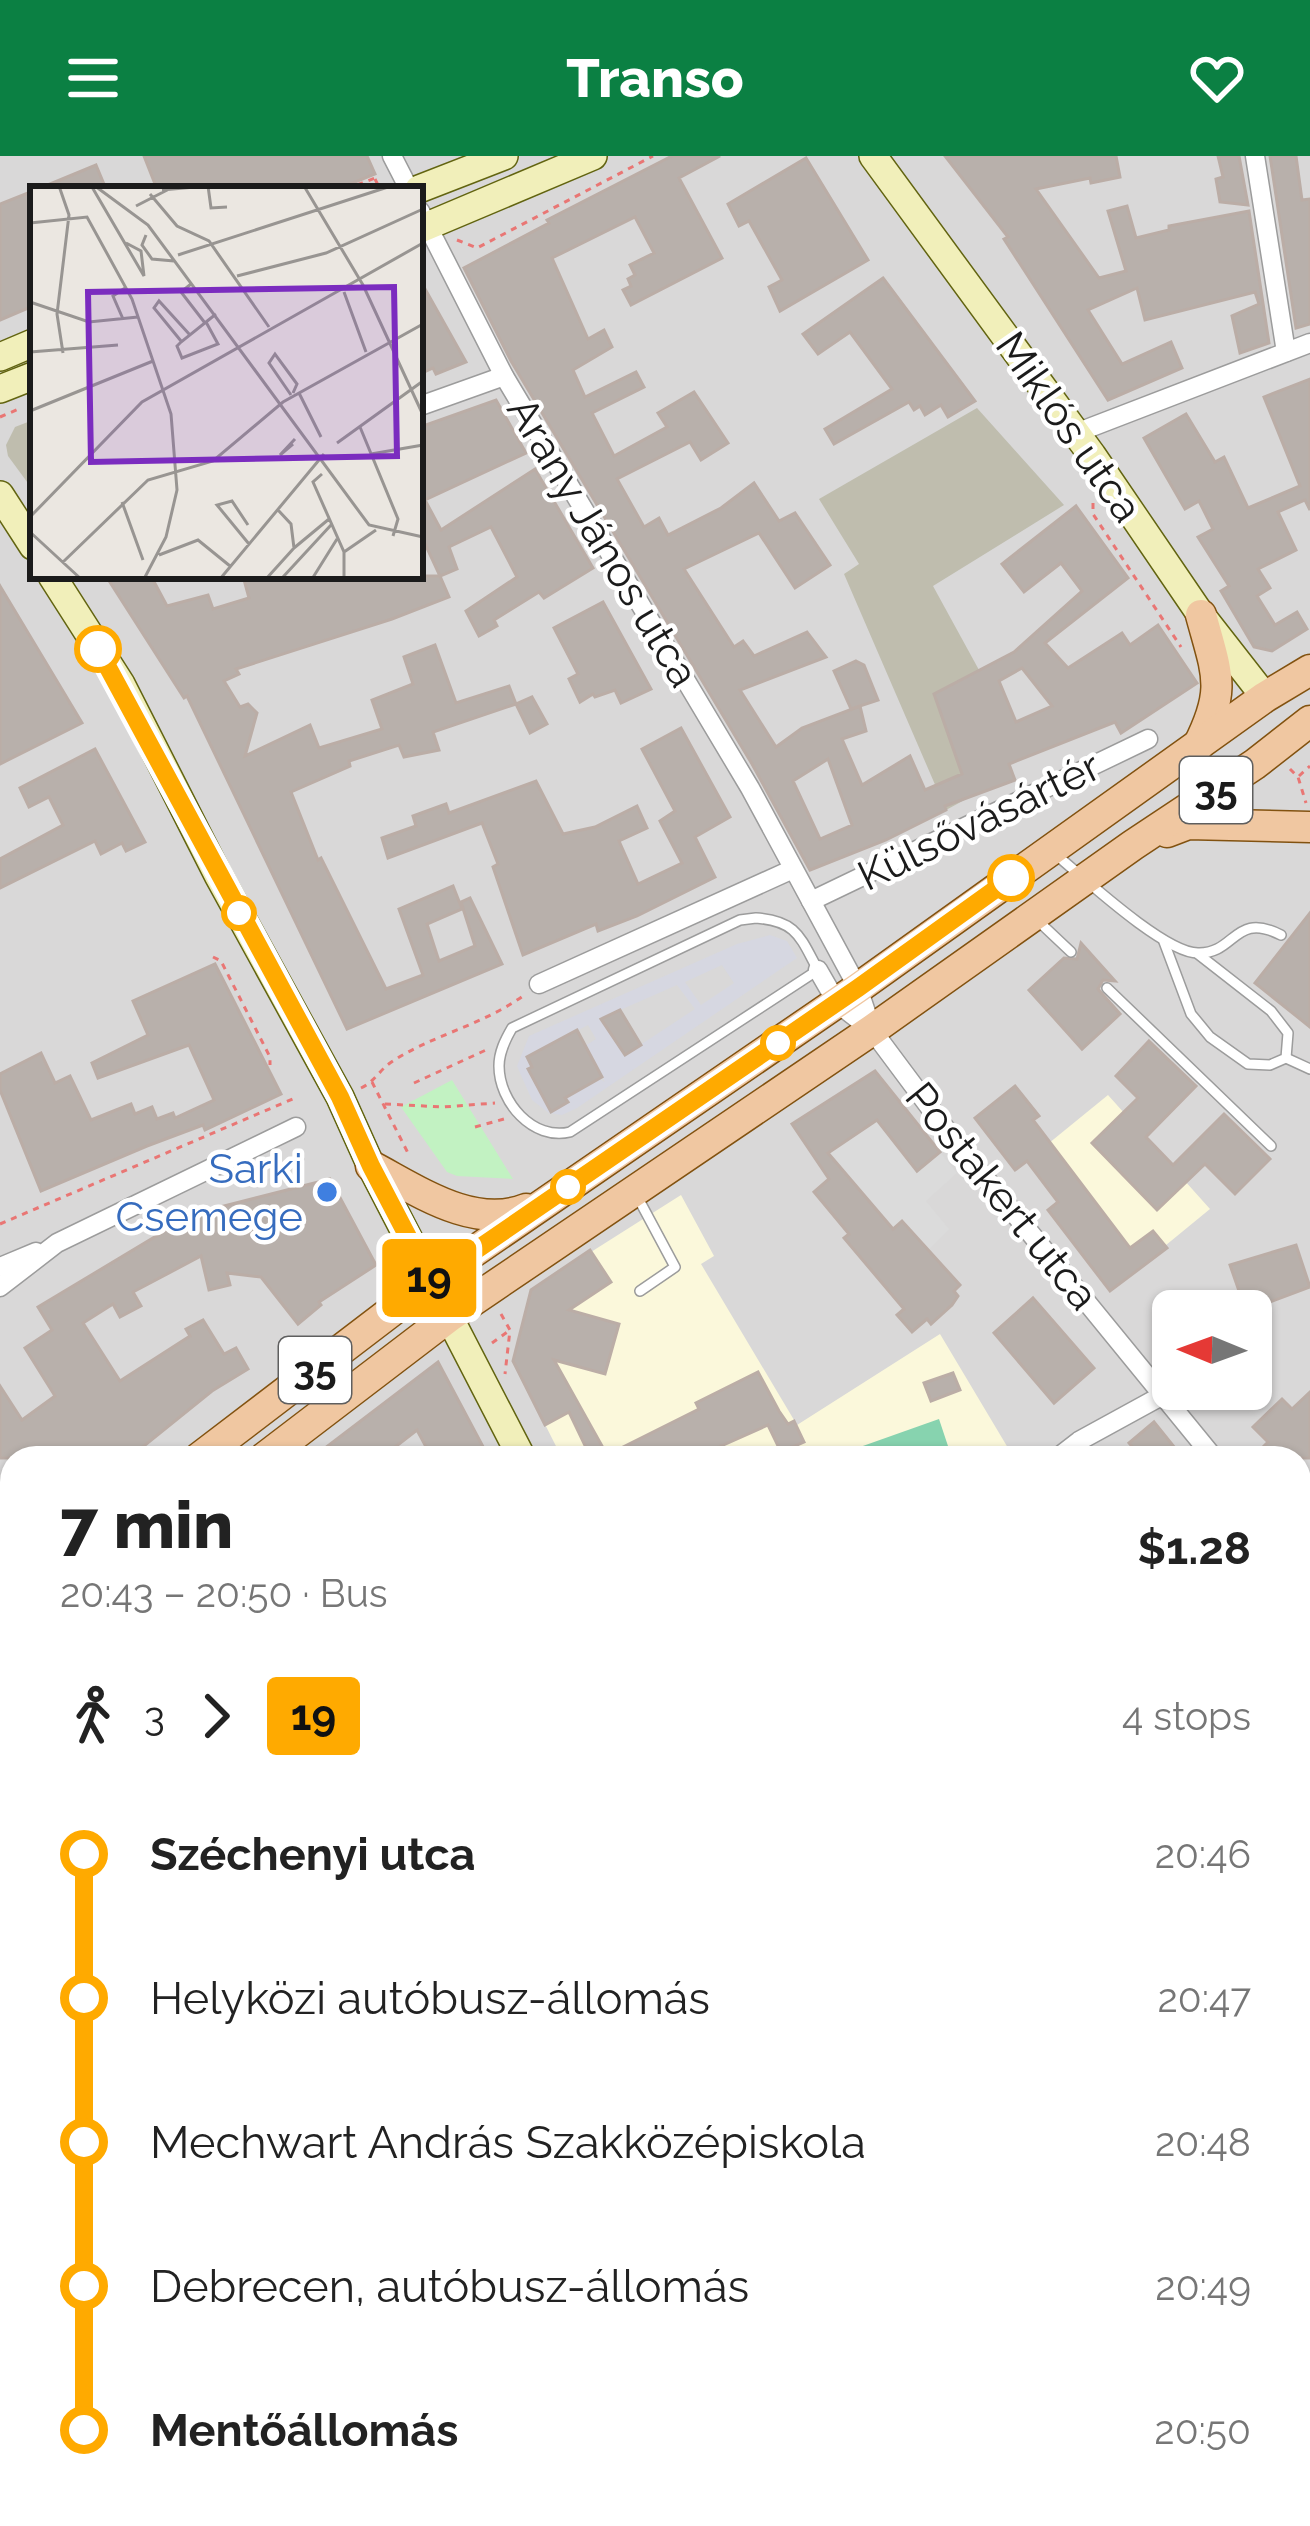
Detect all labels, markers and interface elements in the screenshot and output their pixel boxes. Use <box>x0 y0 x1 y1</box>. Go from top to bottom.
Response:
icon: menu <box>60 45 126 111</box>
icon: heart <box>1184 45 1250 111</box>
text: Transo <box>566 46 744 110</box>
inset map <box>30 186 423 579</box>
street label: Miklós utca <box>986 323 1152 531</box>
street label: Arany János utca <box>497 388 709 696</box>
unlabelled marker <box>76 627 120 671</box>
street label: Külsővásártér <box>850 741 1108 901</box>
road number: 35 <box>1180 757 1252 823</box>
unlabelled marker <box>989 856 1033 900</box>
unlabelled marker <box>223 897 255 929</box>
unlabelled marker <box>762 1027 794 1059</box>
street label: Postakert utca <box>896 1073 1108 1319</box>
place label: Sarki Csemege <box>115 1144 303 1241</box>
unlabelled marker <box>552 1171 584 1203</box>
marker: Sarki Csemege <box>314 1179 340 1205</box>
line badge: 19 <box>375 1239 483 1317</box>
text: 19 <box>406 1253 452 1302</box>
north arrow <box>1152 1290 1272 1410</box>
map controls <box>1152 1290 1272 1410</box>
road number: 35 <box>279 1337 351 1403</box>
text: 7 min <box>60 1486 233 1563</box>
text: $1.28 <box>1138 1522 1251 1575</box>
text: 20:43 – 20:50 · Bus <box>60 1570 388 1616</box>
icon: walk <box>60 1683 126 1749</box>
icon: forward <box>183 1683 249 1749</box>
text: 19 <box>291 1691 336 1740</box>
text: 3 <box>144 1693 165 1739</box>
text: 4 stops <box>1122 1693 1251 1739</box>
text: Széchenyi utca <box>150 1828 475 1881</box>
text: 20:46 <box>1155 1831 1251 1877</box>
text: Helyközi autóbusz-állomás <box>150 1972 710 2025</box>
text: 20:47 <box>1158 1975 1251 2021</box>
text: Mechwart András Szakközépiskola <box>150 2116 866 2169</box>
text: 20:48 <box>1155 2119 1251 2165</box>
text: Debrecen, autóbusz-állomás <box>150 2260 749 2313</box>
text: 20:49 <box>1155 2263 1251 2309</box>
text: Mentőállomás <box>150 2404 458 2457</box>
text: 20:50 <box>1154 2407 1251 2453</box>

